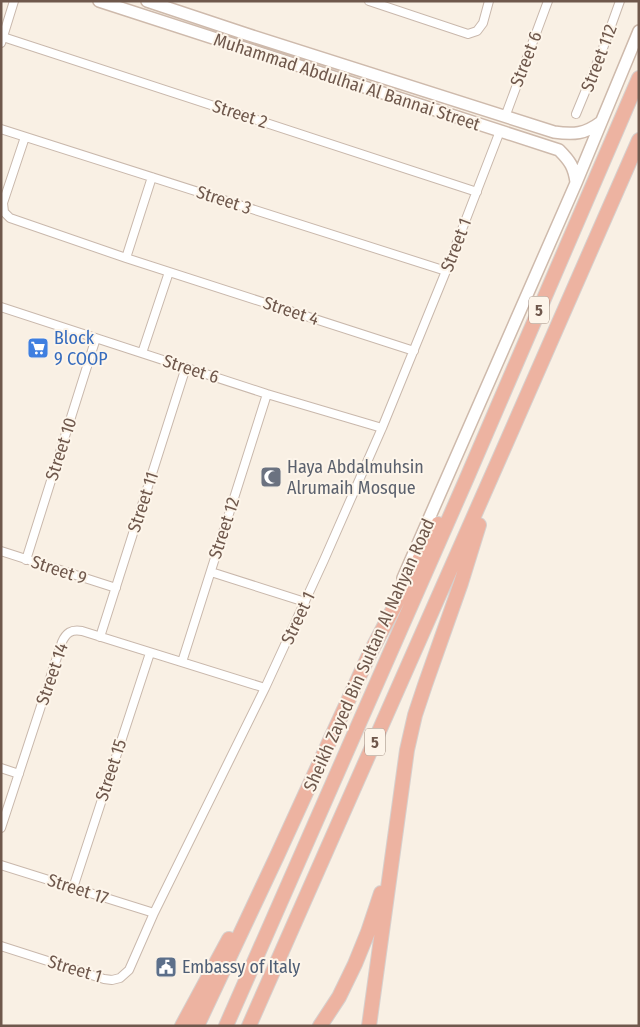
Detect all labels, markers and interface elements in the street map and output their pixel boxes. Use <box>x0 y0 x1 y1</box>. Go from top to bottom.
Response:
street label: Street 112 <box>576 21 622 95</box>
street label: Muhammad Abdulhai Al Bannai Street <box>211 28 483 136</box>
street label: Street 6 <box>505 28 547 90</box>
street label: Street 2 <box>210 95 270 133</box>
street label: Street 3 <box>194 181 254 219</box>
street label: Street 1 <box>436 215 476 275</box>
street label: Street 4 <box>260 292 322 330</box>
road number: 5 <box>529 296 549 324</box>
place label: Block 9 COOP <box>54 327 108 370</box>
supermarket icon: Block 9 COOP <box>26 336 50 360</box>
street label: Street 6 <box>160 350 222 388</box>
street label: Street 10 <box>41 415 81 483</box>
place label: Haya Abdalmuhsin Alrumaih Mosque <box>287 456 424 499</box>
mosque icon: Haya Abdalmuhsin Alrumaih Mosque <box>259 465 283 489</box>
street label: Street 11 <box>123 469 163 535</box>
street label: Street 12 <box>204 494 244 562</box>
street label: Sheikh Zayed Bin Sultan Al Nahyan Road <box>299 515 439 795</box>
street label: Street 9 <box>28 551 90 589</box>
street label: Street 1 <box>276 588 320 648</box>
street label: Street 14 <box>31 640 73 708</box>
road number: 5 <box>365 729 385 756</box>
street label: Street 15 <box>91 736 131 804</box>
street label: Street 17 <box>45 869 111 909</box>
street label: Street 1 <box>45 950 105 988</box>
public building icon: Embassy of Italy <box>154 955 178 979</box>
place label: Embassy of Italy <box>182 956 300 978</box>

